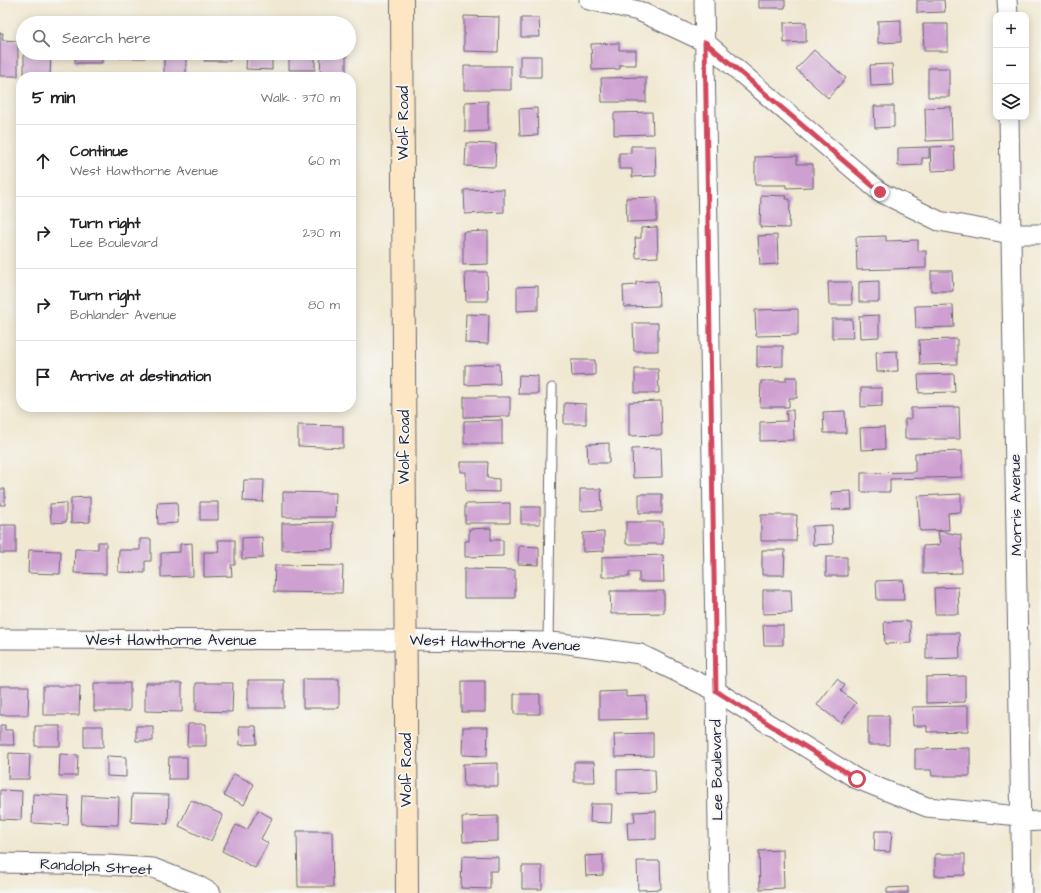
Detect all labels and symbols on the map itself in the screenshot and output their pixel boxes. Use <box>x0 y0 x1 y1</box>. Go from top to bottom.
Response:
street label: Wolf Road <box>393 86 414 160</box>
route end <box>871 183 889 201</box>
street label: Wolf Road <box>394 410 415 484</box>
street label: Morris Avenue <box>1005 454 1027 556</box>
street label: West Hawthorne Avenue <box>85 630 257 651</box>
street label: West Hawthorne Avenue <box>409 630 581 656</box>
street label: Lee Boulevard <box>706 719 728 821</box>
street label: Wolf Road <box>396 733 417 807</box>
route start <box>848 770 866 788</box>
street label: Randolph Street <box>39 854 153 880</box>

